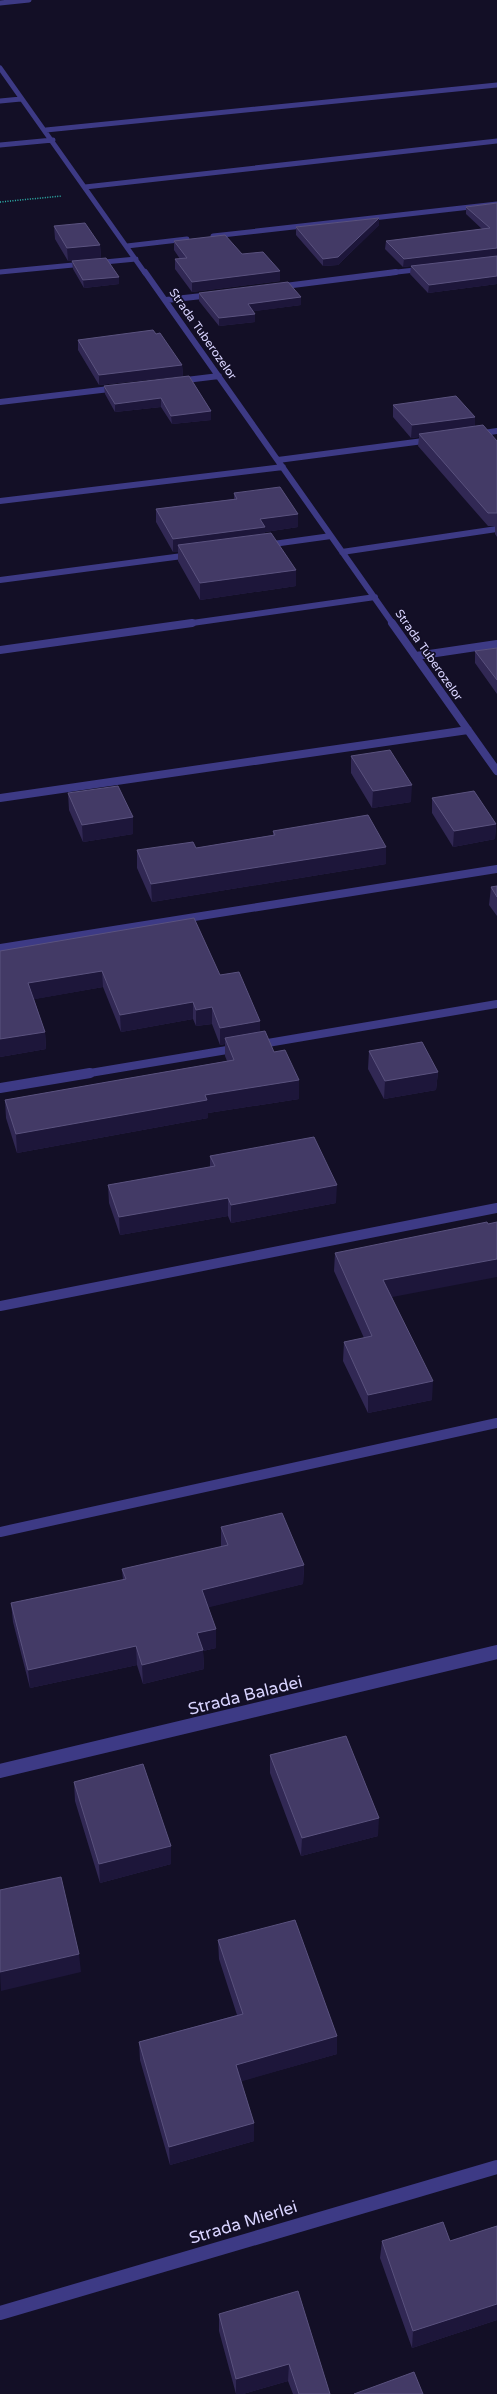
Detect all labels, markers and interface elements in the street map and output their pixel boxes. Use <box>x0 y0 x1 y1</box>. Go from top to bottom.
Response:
street label: Strada Tuberozelor <box>166 286 240 383</box>
street label: Strada Tuberozelor <box>392 607 466 704</box>
street label: Strada Baladei <box>186 1671 304 1720</box>
street label: Strada Mierlei <box>186 2196 300 2249</box>

